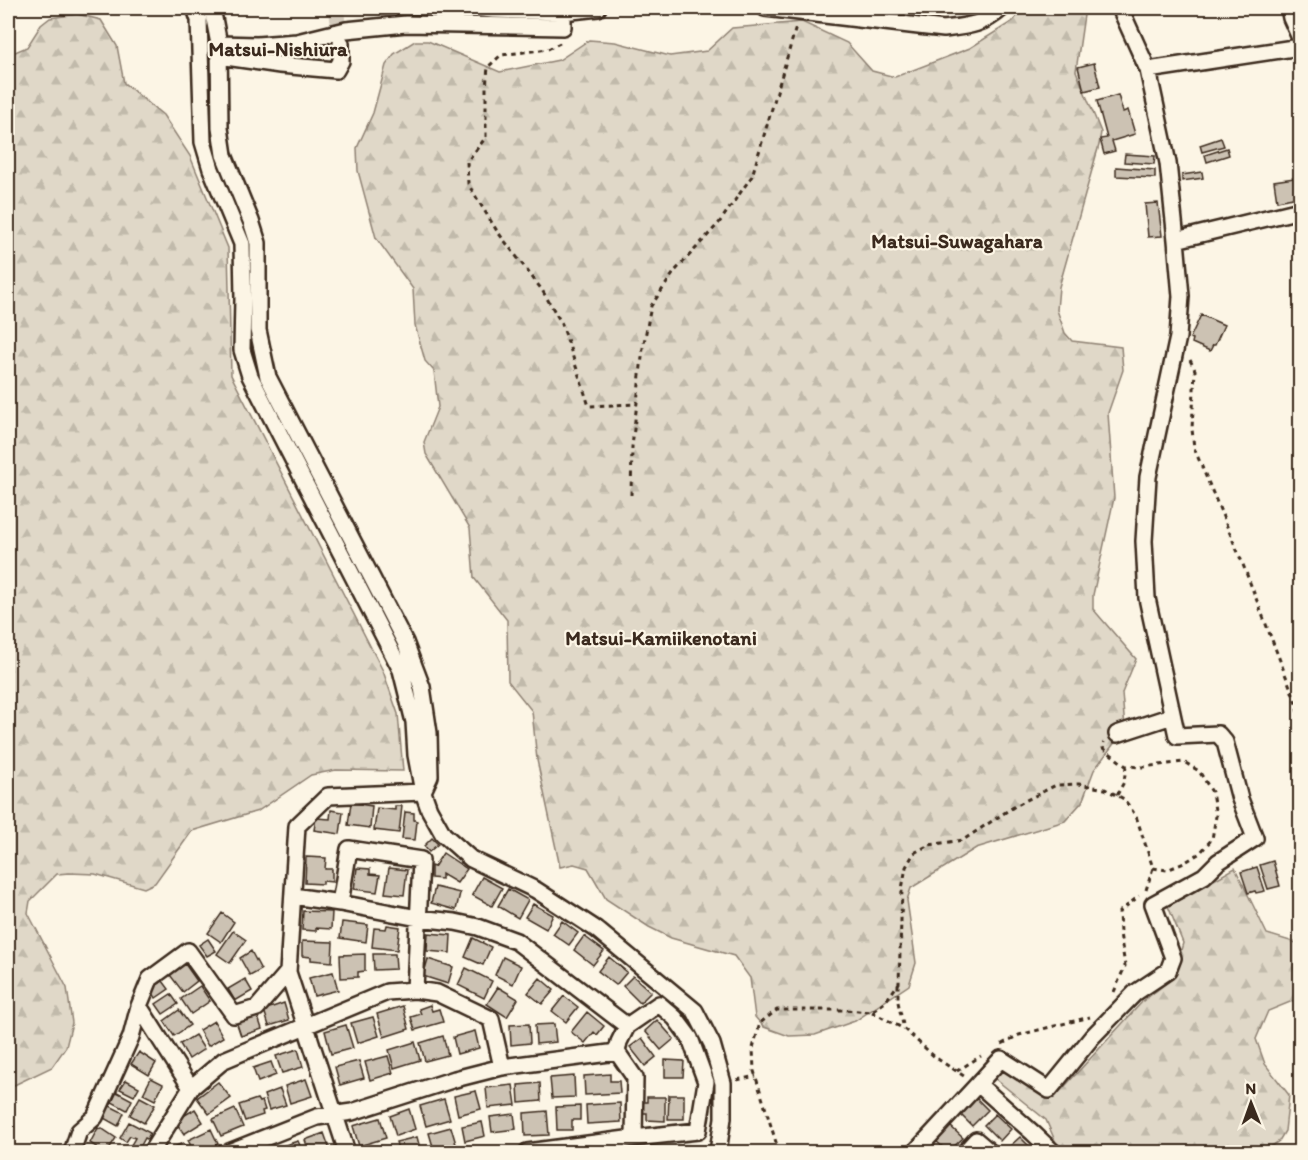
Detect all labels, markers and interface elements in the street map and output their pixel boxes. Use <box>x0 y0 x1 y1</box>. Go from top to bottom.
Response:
district label: Matsui-Nishiura <box>208 37 348 61</box>
district label: Matsui-Suwagahara <box>871 229 1043 254</box>
district label: Matsui-Kamiikenotani <box>565 626 757 650</box>
north arrow <box>1221 1073 1281 1133</box>
text: N <box>1245 1079 1256 1098</box>

